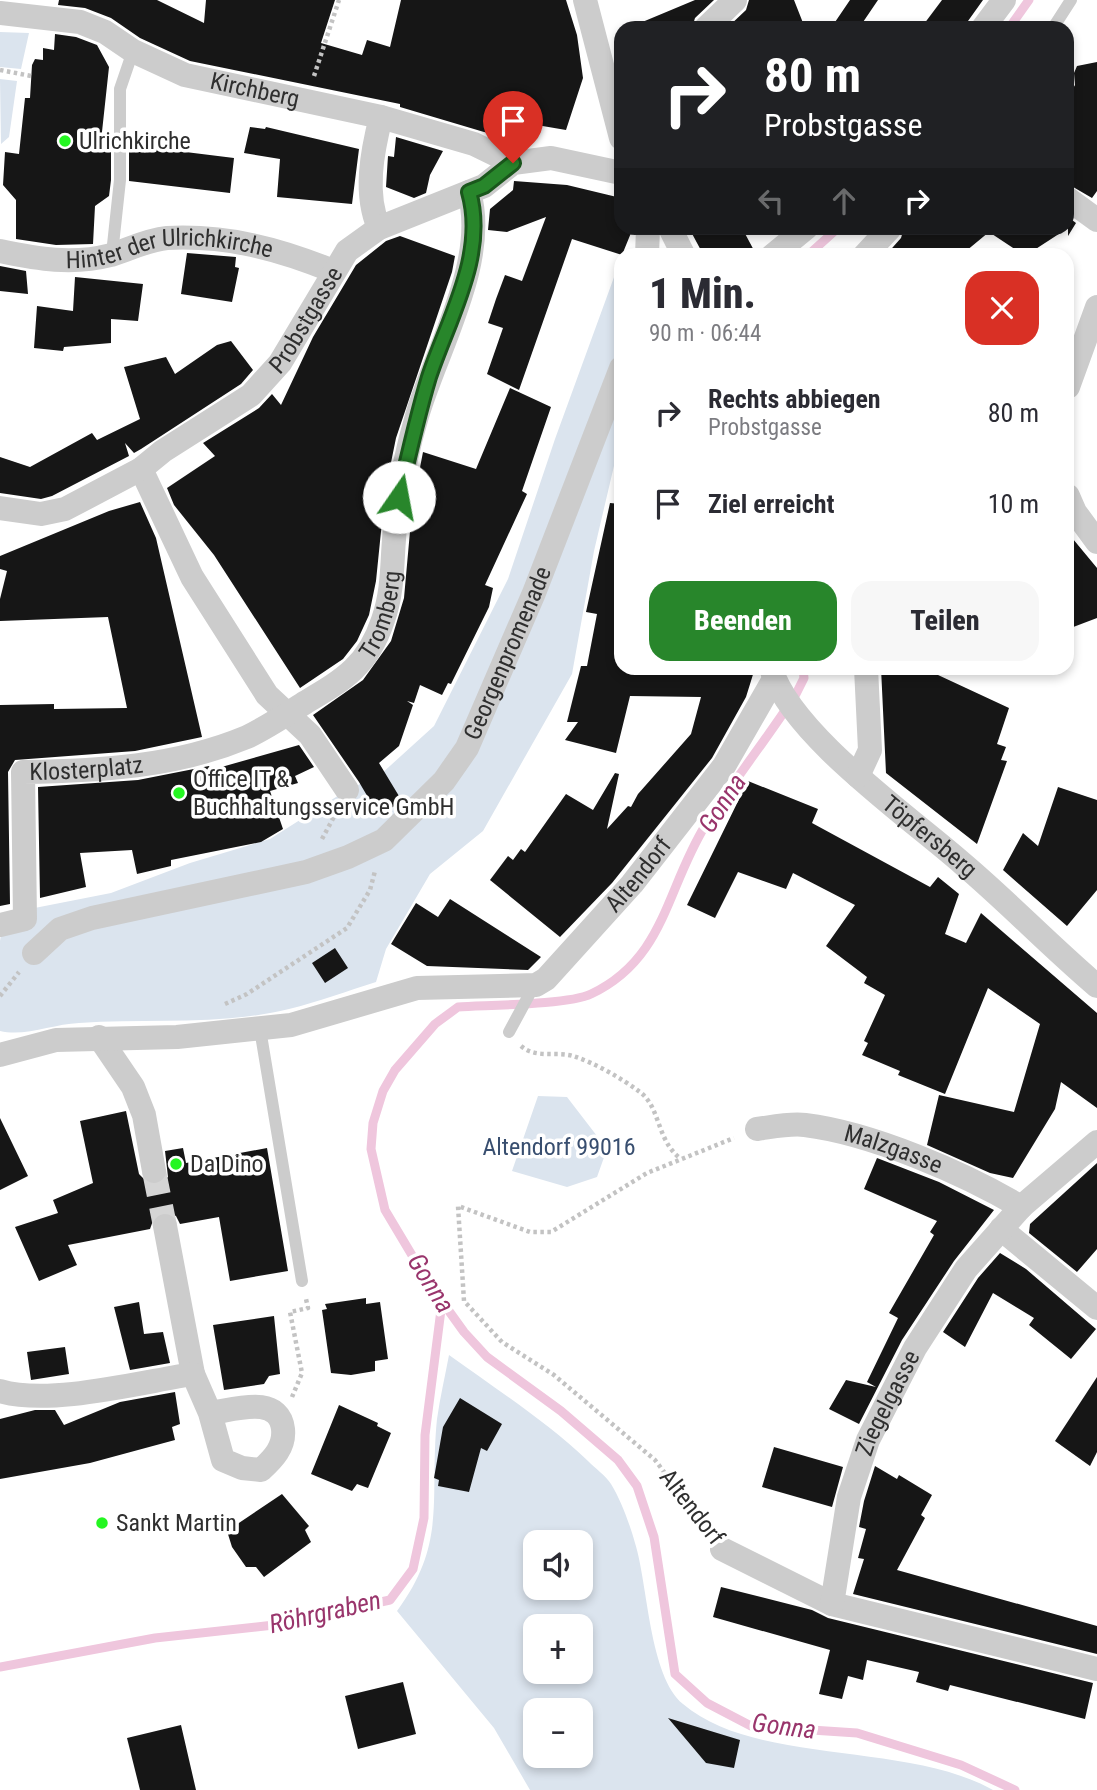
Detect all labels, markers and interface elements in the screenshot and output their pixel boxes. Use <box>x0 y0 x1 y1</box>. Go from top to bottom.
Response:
text: 80 m <box>764 47 861 104</box>
icon: right <box>649 49 740 140</box>
street label: Kirchberg <box>208 67 302 113</box>
pin <box>483 91 543 163</box>
icon: arrive <box>494 102 532 140</box>
text: Probstgasse <box>764 106 922 144</box>
place label: Ulrichkirche <box>79 127 191 155</box>
marker: Ulrichkirche <box>57 133 73 149</box>
icon: left <box>752 182 790 220</box>
icon: ahead <box>825 182 863 220</box>
icon: right <box>898 182 936 220</box>
street label: Hinter der Ulrichkirche <box>65 224 276 274</box>
street label: Probstgasse <box>263 262 348 379</box>
text: 1 Min. <box>649 269 756 318</box>
button: close <box>965 271 1039 345</box>
text: 90 m · 06:44 <box>649 320 761 347</box>
text: Rechts abbiegen <box>708 384 881 414</box>
icon: right <box>649 394 687 432</box>
text: 80 m <box>988 398 1039 428</box>
text: Probstgasse <box>708 414 822 441</box>
position arrow <box>362 460 436 534</box>
icon: arrive <box>649 485 687 523</box>
text: Ziel erreicht <box>708 489 834 519</box>
text: 10 m <box>988 489 1039 519</box>
street label: Georgenpromenade <box>458 563 557 744</box>
street label: Tromberg <box>353 570 406 664</box>
button: Beenden <box>649 581 837 661</box>
button: Teilen <box>851 581 1039 661</box>
street label: Klosterplatz <box>29 751 145 786</box>
place label: Office IT & Buchhaltungsservice GmbH <box>193 765 454 821</box>
water label: Gonna <box>692 768 752 838</box>
marker: Office IT & Buchhaltungsservice GmbH <box>171 785 187 801</box>
street label: Töpfersberg <box>877 790 983 884</box>
street label: Altendorf <box>599 831 677 918</box>
street label: Malzgasse <box>841 1119 947 1179</box>
park label: Altendorf 99016 <box>482 1133 636 1161</box>
place label: Da Dino <box>190 1150 264 1178</box>
marker: Da Dino <box>168 1156 184 1172</box>
water label: Gonna <box>401 1248 461 1318</box>
street label: Ziegelgasse <box>850 1346 925 1459</box>
street label: Altendorf <box>654 1464 730 1551</box>
place label: Sankt Martin <box>116 1509 237 1537</box>
marker: Sankt Martin <box>94 1515 110 1531</box>
map controls <box>523 1530 593 1768</box>
button: sound <box>523 1530 593 1600</box>
water label: Röhrgraben <box>266 1585 384 1639</box>
button: + <box>523 1614 593 1684</box>
button: − <box>523 1698 593 1768</box>
water label: Gonna <box>750 1707 818 1745</box>

